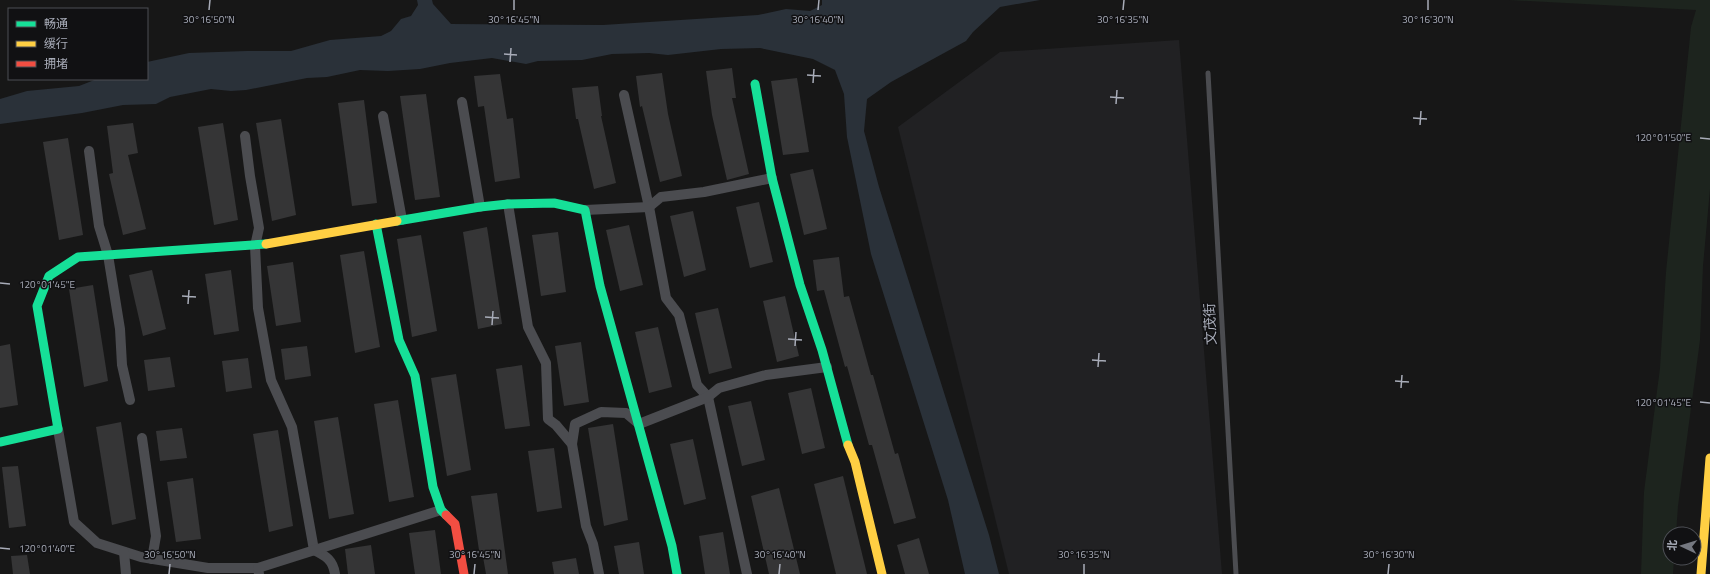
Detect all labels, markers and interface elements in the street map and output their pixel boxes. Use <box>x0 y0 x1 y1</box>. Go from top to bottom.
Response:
legend <box>8 8 148 80</box>
text: 30°16'50"N <box>183 12 235 27</box>
text: 30°16'45"N <box>488 12 540 27</box>
text: 30°16'40"N <box>792 12 844 27</box>
text: 30°16'35"N <box>1097 12 1149 27</box>
text: 30°16'30"N <box>1402 12 1454 27</box>
text: 畅通 <box>44 14 68 33</box>
text: 缓行 <box>44 34 68 53</box>
text: 拥堵 <box>44 54 68 73</box>
text: 120°01'50"E <box>1635 130 1692 145</box>
text: 120°01'45"E <box>19 277 76 292</box>
street label: 文茂街 <box>1198 303 1221 346</box>
text: 120°01'45"E <box>1635 395 1692 410</box>
north arrow <box>1662 526 1702 566</box>
text: 北 <box>1664 539 1680 551</box>
text: 120°01'40"E <box>19 541 76 556</box>
text: 30°16'50"N <box>144 547 196 562</box>
text: 30°16'45"N <box>449 547 501 562</box>
text: 30°16'40"N <box>754 547 806 562</box>
text: 30°16'35"N <box>1058 547 1110 562</box>
text: 30°16'30"N <box>1363 547 1415 562</box>

